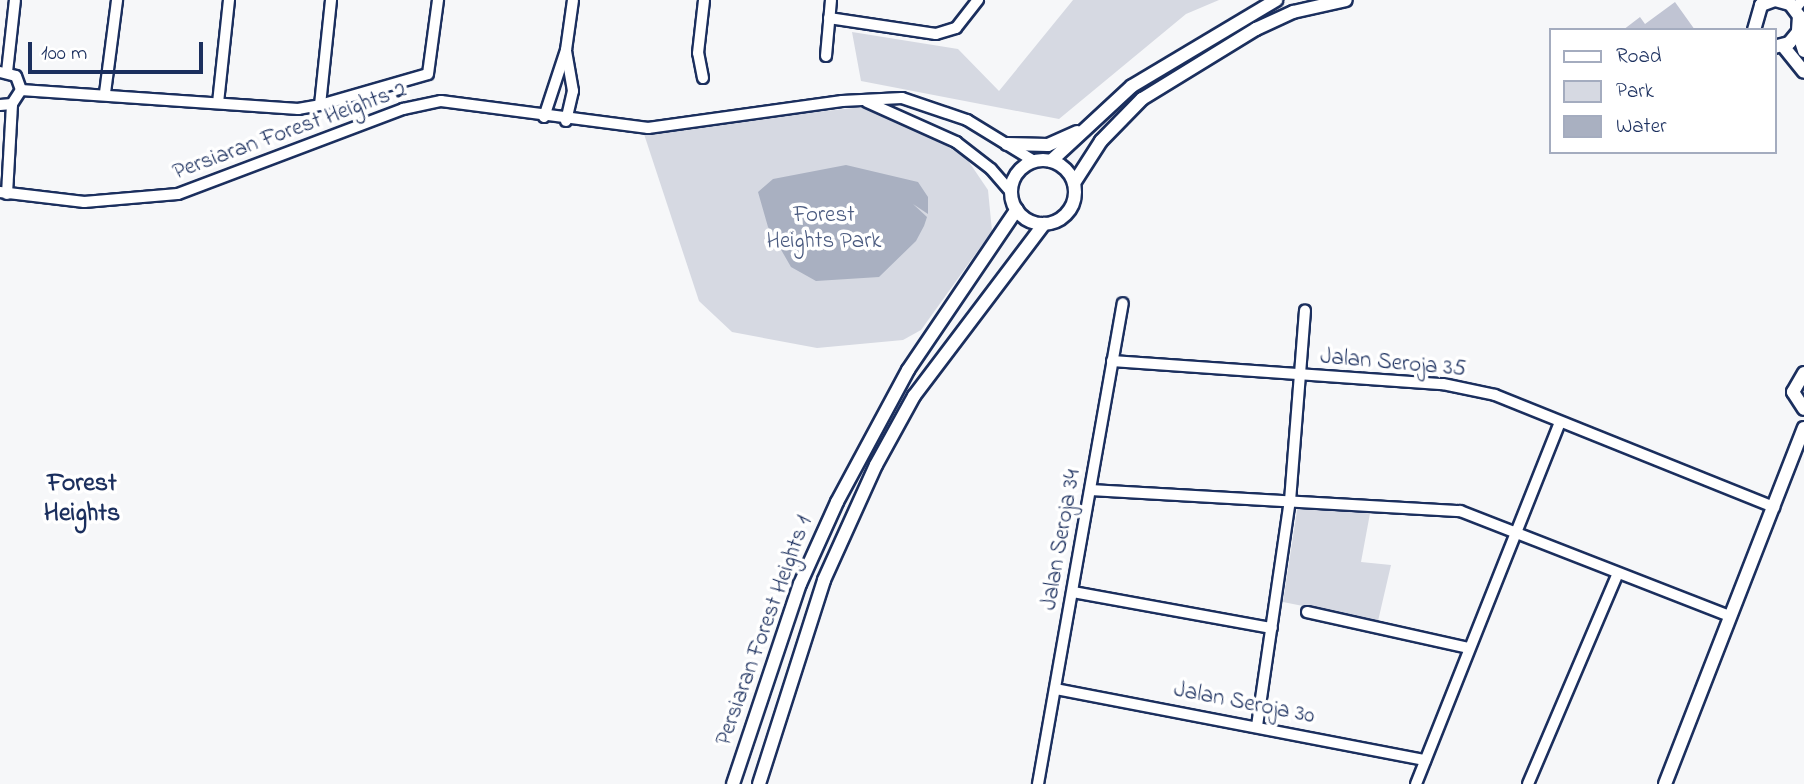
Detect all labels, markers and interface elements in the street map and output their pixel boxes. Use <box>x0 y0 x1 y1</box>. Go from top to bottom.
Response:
scale bar <box>32 28 206 72</box>
legend <box>1548 28 1776 154</box>
text: 100 m <box>41 39 87 69</box>
text: Road <box>1616 42 1662 72</box>
street label: Persiaran Forest Heights 2 <box>169 77 411 187</box>
text: Park <box>1616 77 1654 107</box>
text: Water <box>1616 112 1667 142</box>
park label: Forest Heights Park <box>767 202 881 256</box>
street label: Jalan Seroja 35 <box>1319 344 1467 384</box>
street label: Jalan Seroja 34 <box>1036 467 1088 613</box>
district label: Forest Heights <box>44 469 120 530</box>
street label: Persiaran Forest Heights 1 <box>711 512 819 750</box>
street label: Jalan Seroja 30 <box>1171 677 1317 731</box>

